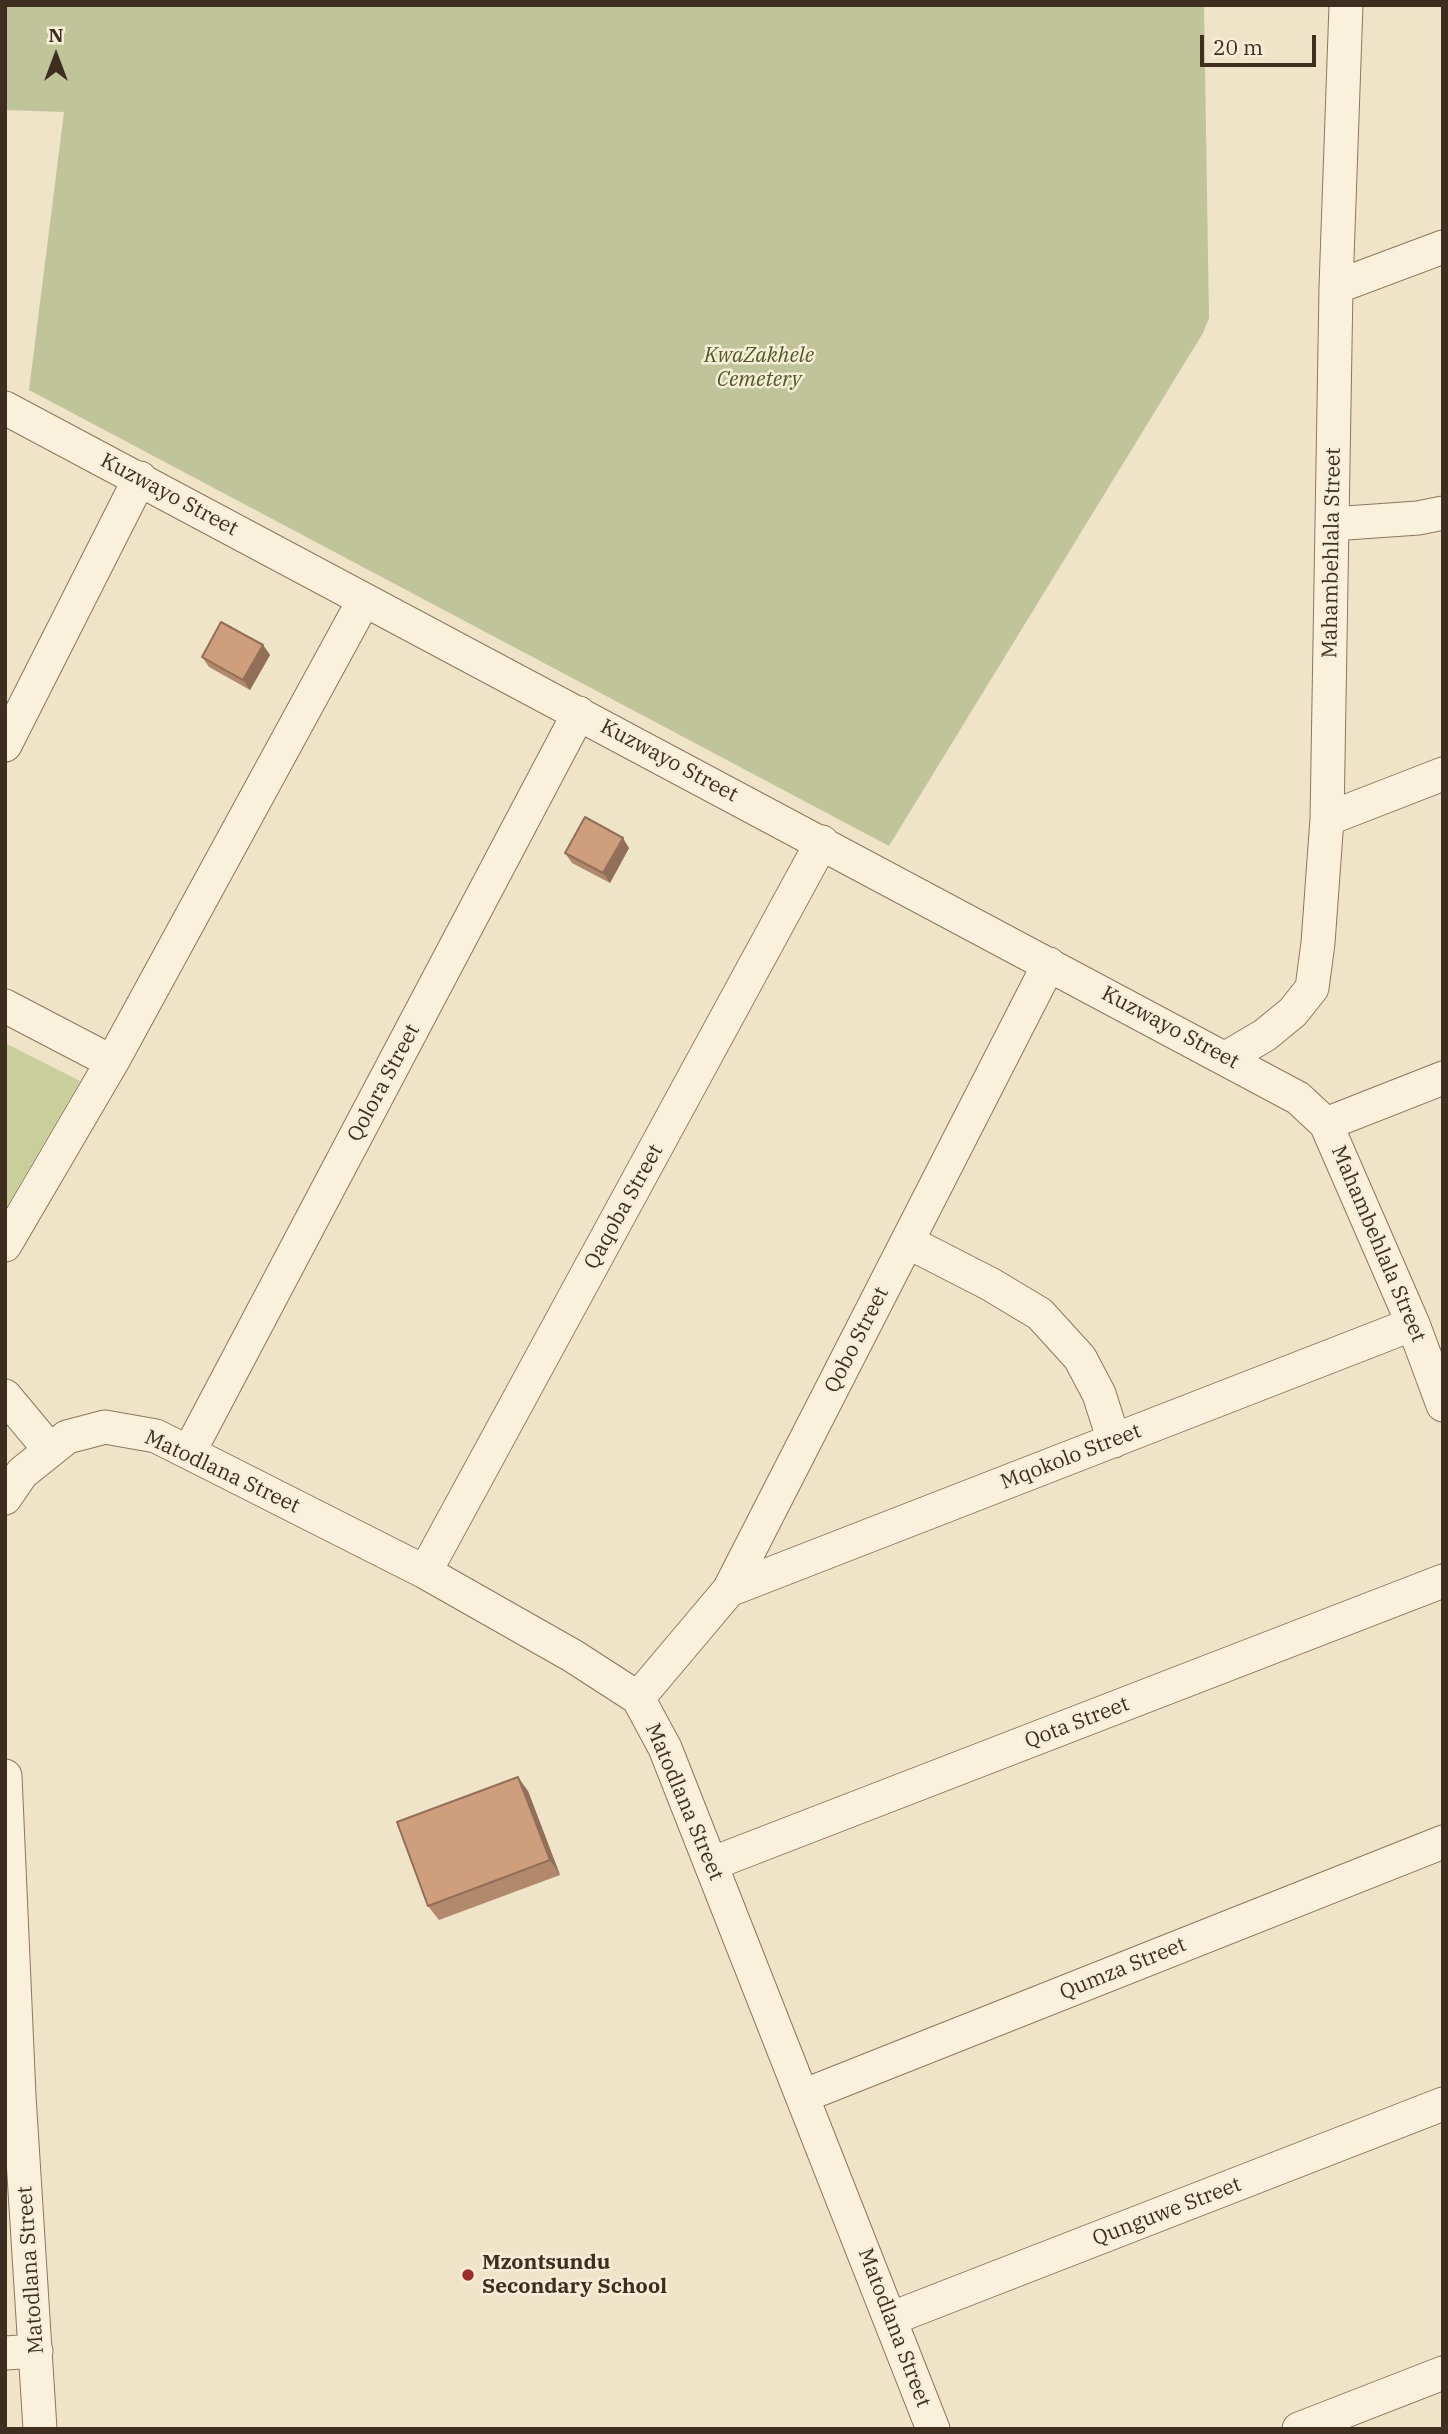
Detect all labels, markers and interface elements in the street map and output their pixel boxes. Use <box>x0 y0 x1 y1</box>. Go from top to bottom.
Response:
north arrow <box>21 21 91 91</box>
scale bar <box>1203 21 1318 65</box>
text: N <box>48 23 64 47</box>
text: 20 m <box>1213 33 1263 61</box>
park label: KwaZakhele Cemetery <box>704 343 814 393</box>
street label: Mahambehlala Street <box>1318 447 1346 659</box>
street label: Kuzwayo Street <box>96 448 242 542</box>
street label: Kuzwayo Street <box>596 714 742 808</box>
street label: Kuzwayo Street <box>1097 981 1243 1075</box>
street label: Qolora Street <box>342 1020 426 1146</box>
street label: Qaqoba Street <box>579 1140 669 1274</box>
street label: Mahambehlala Street <box>1325 1142 1431 1346</box>
street label: Qobo Street <box>820 1283 894 1397</box>
street label: Mqokolo Street <box>997 1419 1145 1495</box>
street label: Matodlana Street <box>140 1425 304 1519</box>
street label: Qota Street <box>1021 1692 1133 1754</box>
street label: Matodlana Street <box>640 1720 728 1884</box>
street label: Qumza Street <box>1056 1932 1190 2006</box>
street label: Qunguwe Street <box>1089 2172 1245 2252</box>
street label: Matodlana Street <box>13 2185 49 2355</box>
street label: Matodlana Street <box>852 2245 936 2411</box>
place label: Mzontsundu Secondary School <box>482 2250 667 2300</box>
marker: Mzontsundu Secondary School <box>460 2267 476 2283</box>

